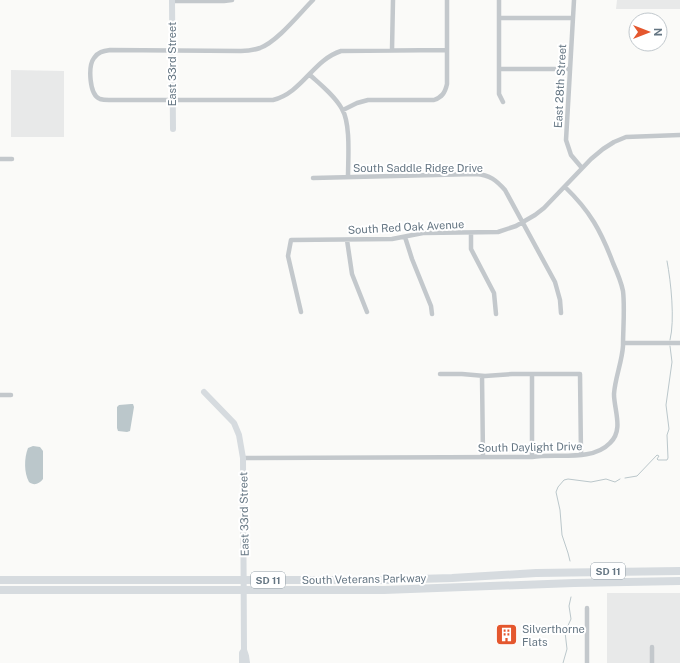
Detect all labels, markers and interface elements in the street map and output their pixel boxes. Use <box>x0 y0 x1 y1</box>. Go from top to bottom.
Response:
north arrow <box>628 12 668 52</box>
street label: East 33rd Street <box>166 22 178 106</box>
text: N <box>652 28 664 36</box>
street label: East 28th Street <box>552 44 568 128</box>
street label: South Saddle Ridge Drive <box>353 162 483 174</box>
street label: South Red Oak Avenue <box>347 218 465 236</box>
street label: South Daylight Drive <box>477 440 583 454</box>
street label: East 33rd Street <box>237 472 251 556</box>
road number: SD 11 <box>591 563 625 579</box>
road number: SD 11 <box>251 572 285 588</box>
street label: South Veterans Parkway <box>302 572 427 586</box>
building icon: Silverthorne Flats <box>493 622 519 648</box>
place label: Silverthorne Flats <box>522 623 585 648</box>

